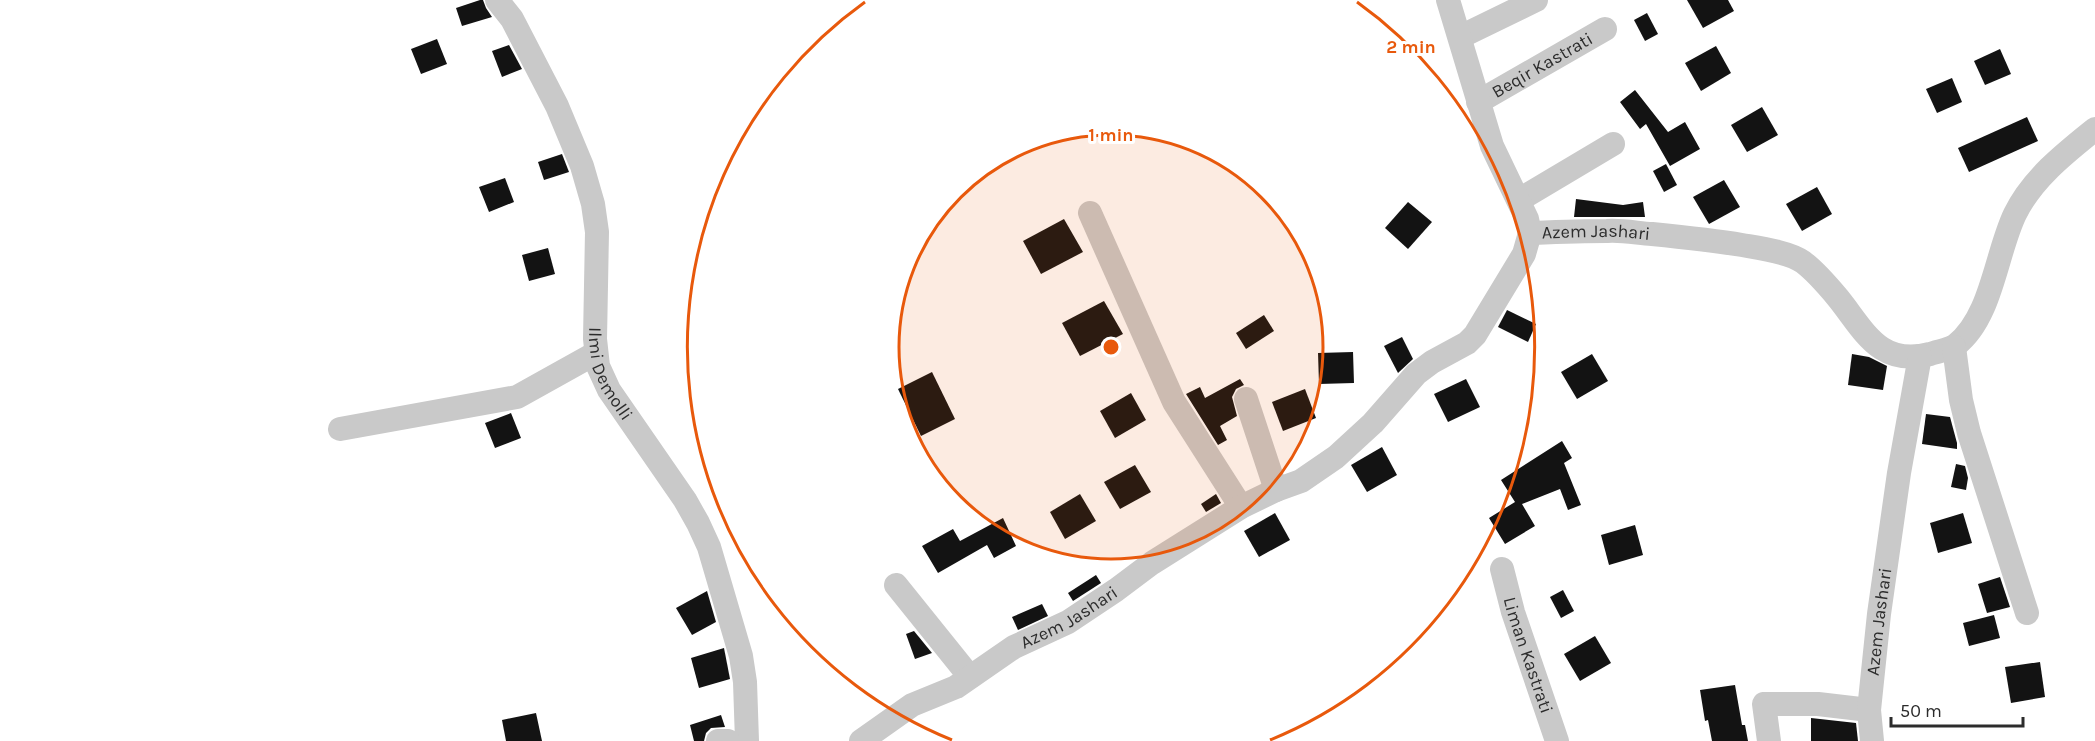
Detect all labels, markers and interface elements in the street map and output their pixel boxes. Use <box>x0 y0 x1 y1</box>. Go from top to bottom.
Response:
street label: Beqir Kastrati <box>1488 27 1597 103</box>
text: 2 min <box>1386 36 1436 58</box>
text: 1 min <box>1088 124 1134 146</box>
street label: Azem Jashari <box>1541 220 1651 245</box>
street label: Ilmi Demolli <box>584 327 638 425</box>
centre of rings <box>1101 337 1121 357</box>
street label: Azem Jashari <box>1862 566 1896 677</box>
street label: Azem Jashari <box>1017 581 1122 654</box>
street label: Liman Kastrati <box>1499 595 1558 716</box>
scale bar <box>1891 690 2023 728</box>
text: 50 m <box>1900 700 1942 722</box>

